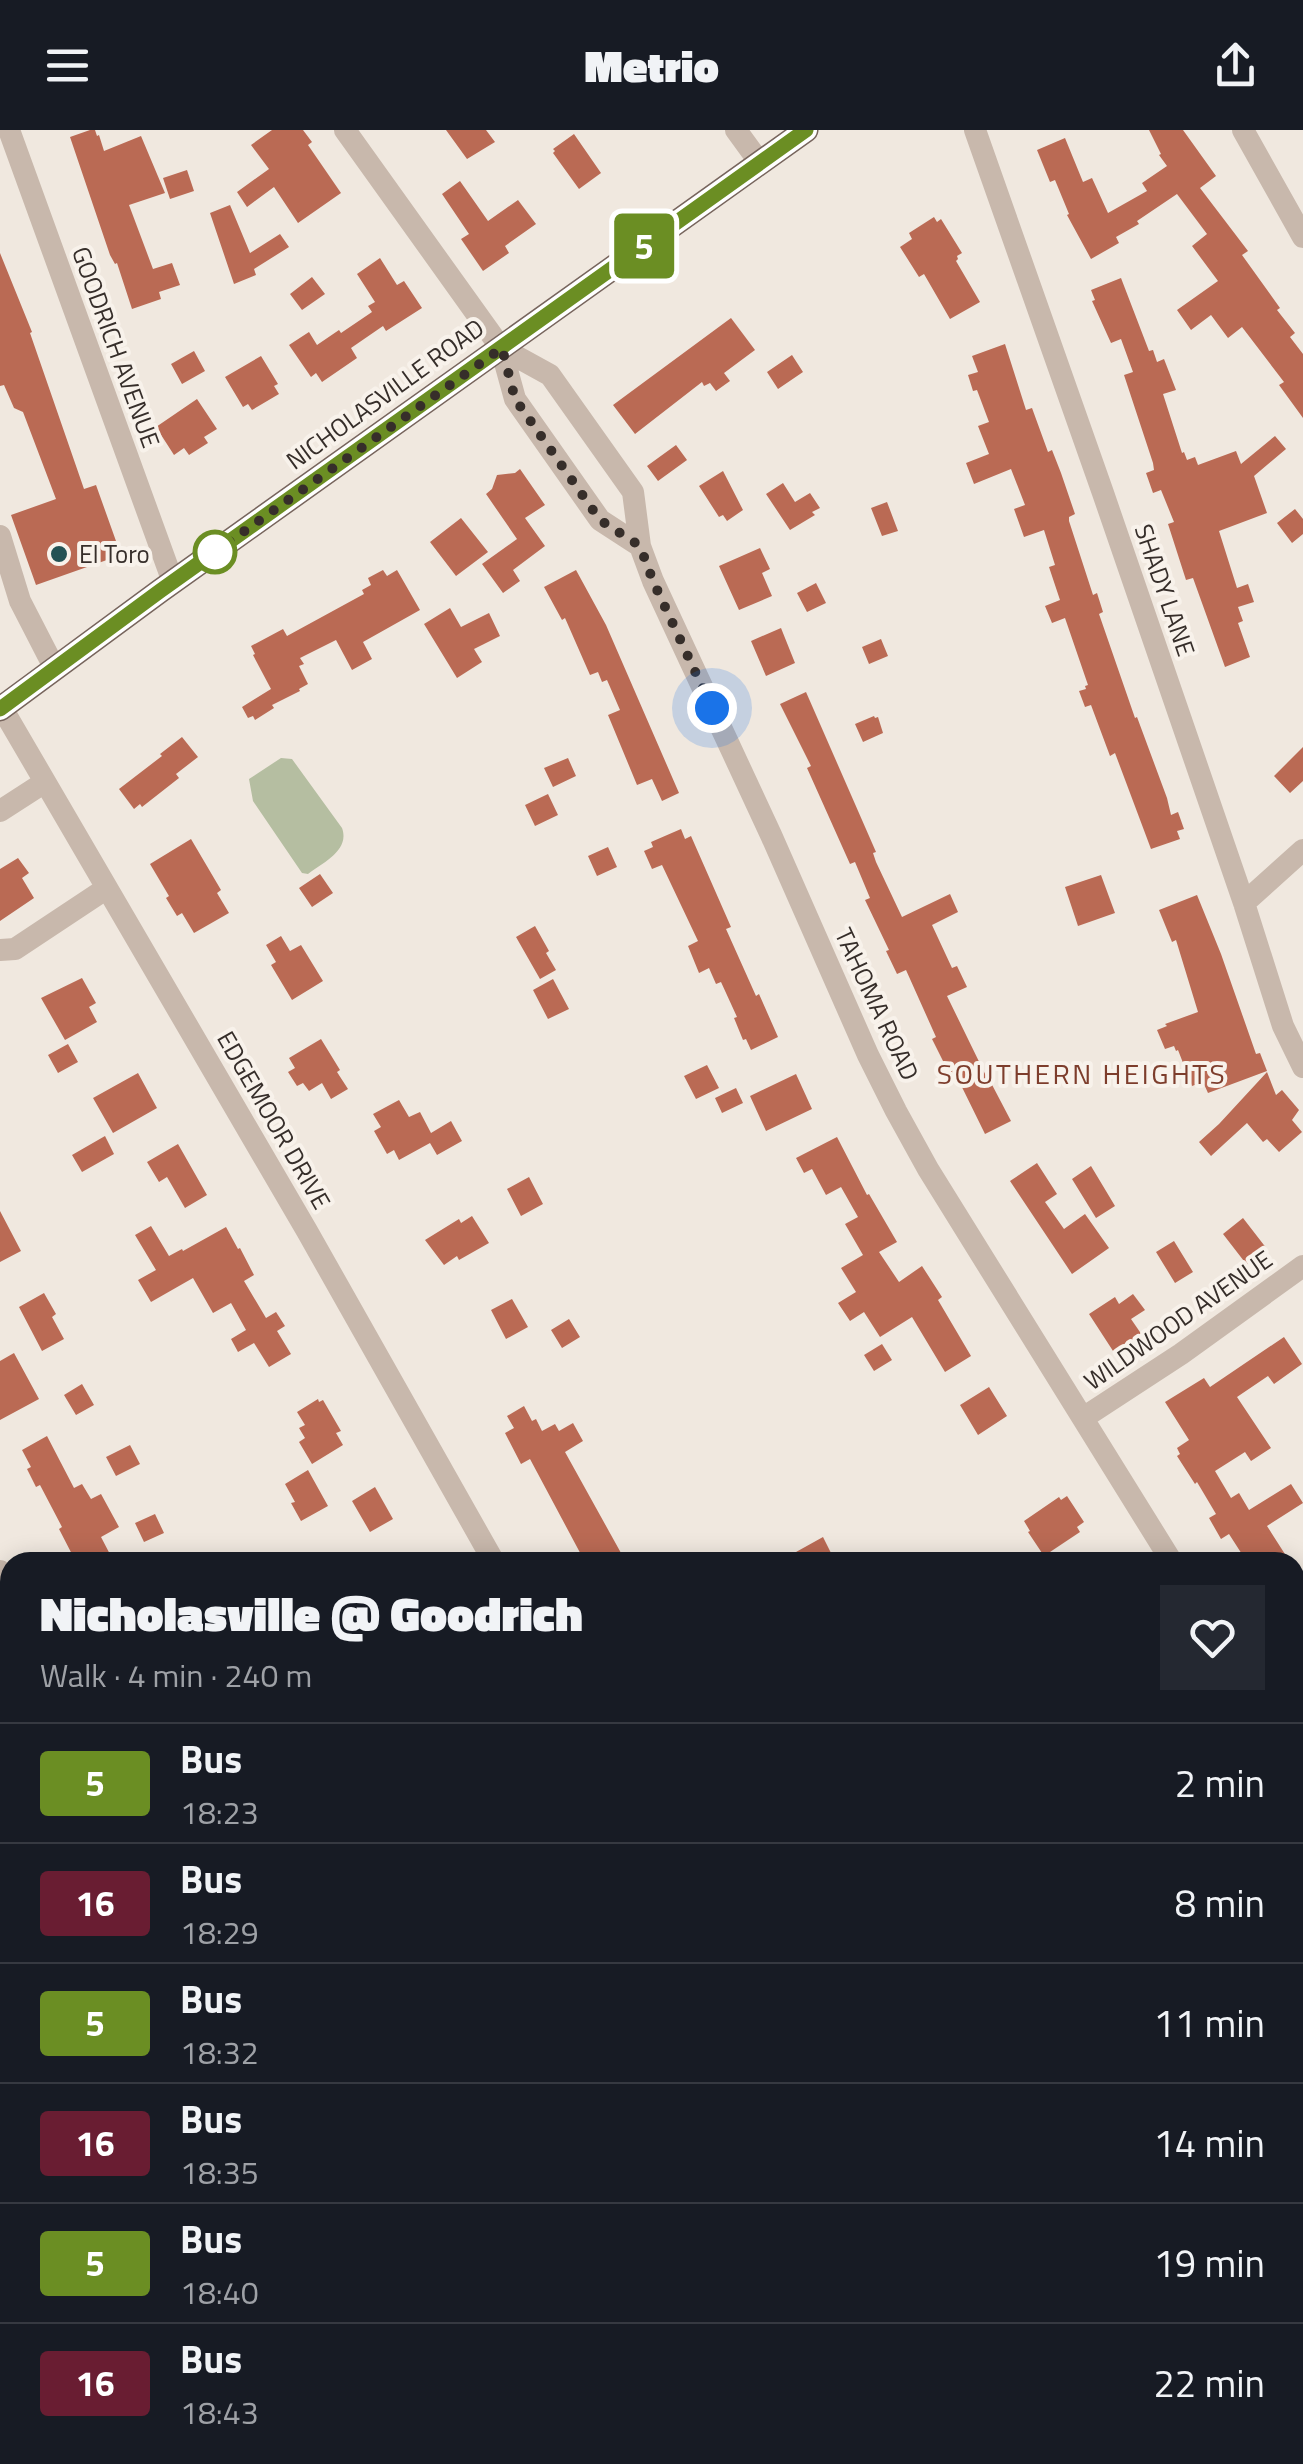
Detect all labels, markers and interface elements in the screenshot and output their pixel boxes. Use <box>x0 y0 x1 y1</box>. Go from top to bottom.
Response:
text: Metrio <box>584 31 719 99</box>
icon: menu <box>40 38 95 93</box>
icon: share <box>1208 38 1263 93</box>
line badge: 5 <box>612 214 676 278</box>
text: 5 <box>634 219 654 273</box>
street label: GOODRICH AVENUE <box>62 241 170 453</box>
street label: NICHOLASVILLE ROAD <box>278 309 492 479</box>
street label: SHADY LANE <box>1125 519 1205 661</box>
unlabelled marker <box>194 531 236 573</box>
place label: El Toro <box>79 535 150 573</box>
marker: El Toro <box>48 543 70 565</box>
your location <box>687 683 737 733</box>
street label: TAHOMA ROAD <box>825 922 929 1086</box>
street label: EDGEMOOR DRIVE <box>208 1024 340 1216</box>
district label: SOUTHERN HEIGHTS <box>937 1052 1227 1095</box>
street label: WILDWOOD AVENUE <box>1076 1241 1280 1399</box>
text: Nicholasville @ Goodrich <box>40 1577 583 1650</box>
button: heart <box>1160 1585 1265 1690</box>
text: Walk · 4 min · 240 m <box>40 1651 312 1699</box>
text: Bus <box>180 1730 242 1788</box>
text: 2 min <box>1175 1754 1265 1812</box>
text: 5 <box>85 1756 105 1810</box>
text: 18:23 <box>180 1788 259 1836</box>
text: Bus <box>180 1850 242 1908</box>
text: 8 min <box>1175 1874 1265 1932</box>
text: 16 <box>75 1876 115 1930</box>
text: 18:29 <box>180 1908 259 1956</box>
text: Bus <box>180 1970 242 2028</box>
text: 11 min <box>1154 1994 1265 2052</box>
text: 5 <box>85 1996 105 2050</box>
text: 18:32 <box>180 2028 259 2076</box>
text: Bus <box>180 2090 242 2148</box>
text: 14 min <box>1154 2114 1265 2172</box>
text: 16 <box>75 2116 115 2170</box>
text: 18:35 <box>180 2148 259 2196</box>
text: Bus <box>180 2210 242 2268</box>
text: 19 min <box>1154 2234 1265 2292</box>
text: 5 <box>85 2236 105 2290</box>
text: 18:40 <box>180 2268 259 2316</box>
text: Bus <box>180 2330 242 2388</box>
text: 22 min <box>1154 2354 1265 2412</box>
text: 16 <box>75 2356 115 2410</box>
text: 18:43 <box>180 2388 259 2436</box>

